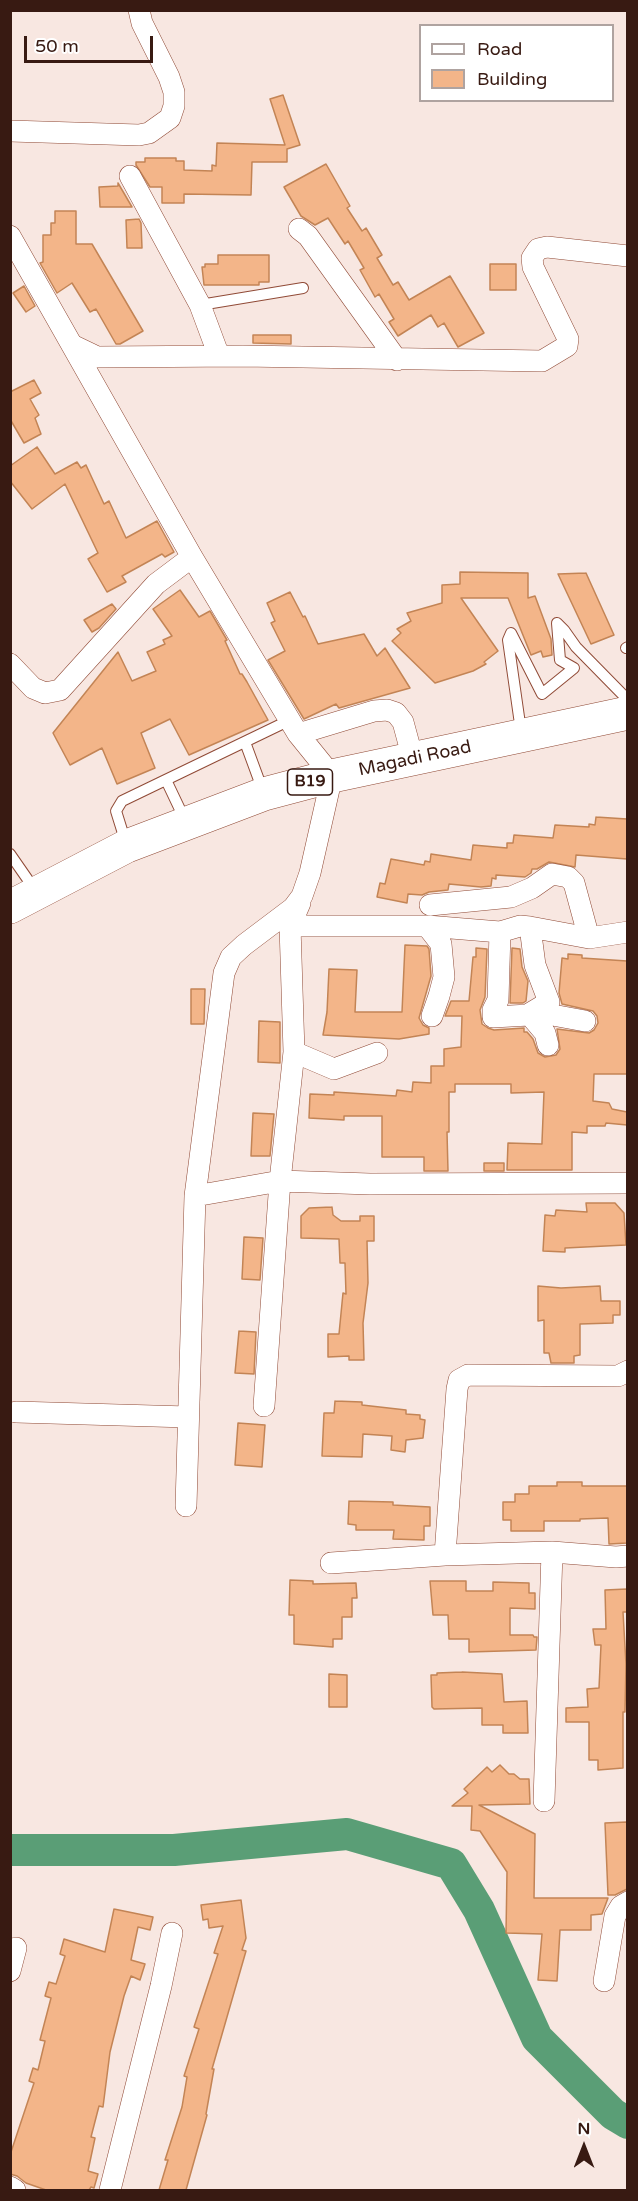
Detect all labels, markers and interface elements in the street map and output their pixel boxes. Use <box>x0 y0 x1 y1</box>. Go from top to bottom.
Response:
scale bar <box>27 24 156 62</box>
legend <box>419 24 614 102</box>
text: 50 m <box>35 35 79 57</box>
text: Road <box>477 38 522 60</box>
text: Building <box>477 68 547 90</box>
street label: Magadi Road <box>357 737 473 781</box>
road number: B19 <box>288 769 332 795</box>
north arrow <box>554 2117 614 2177</box>
text: N <box>578 2119 590 2139</box>

